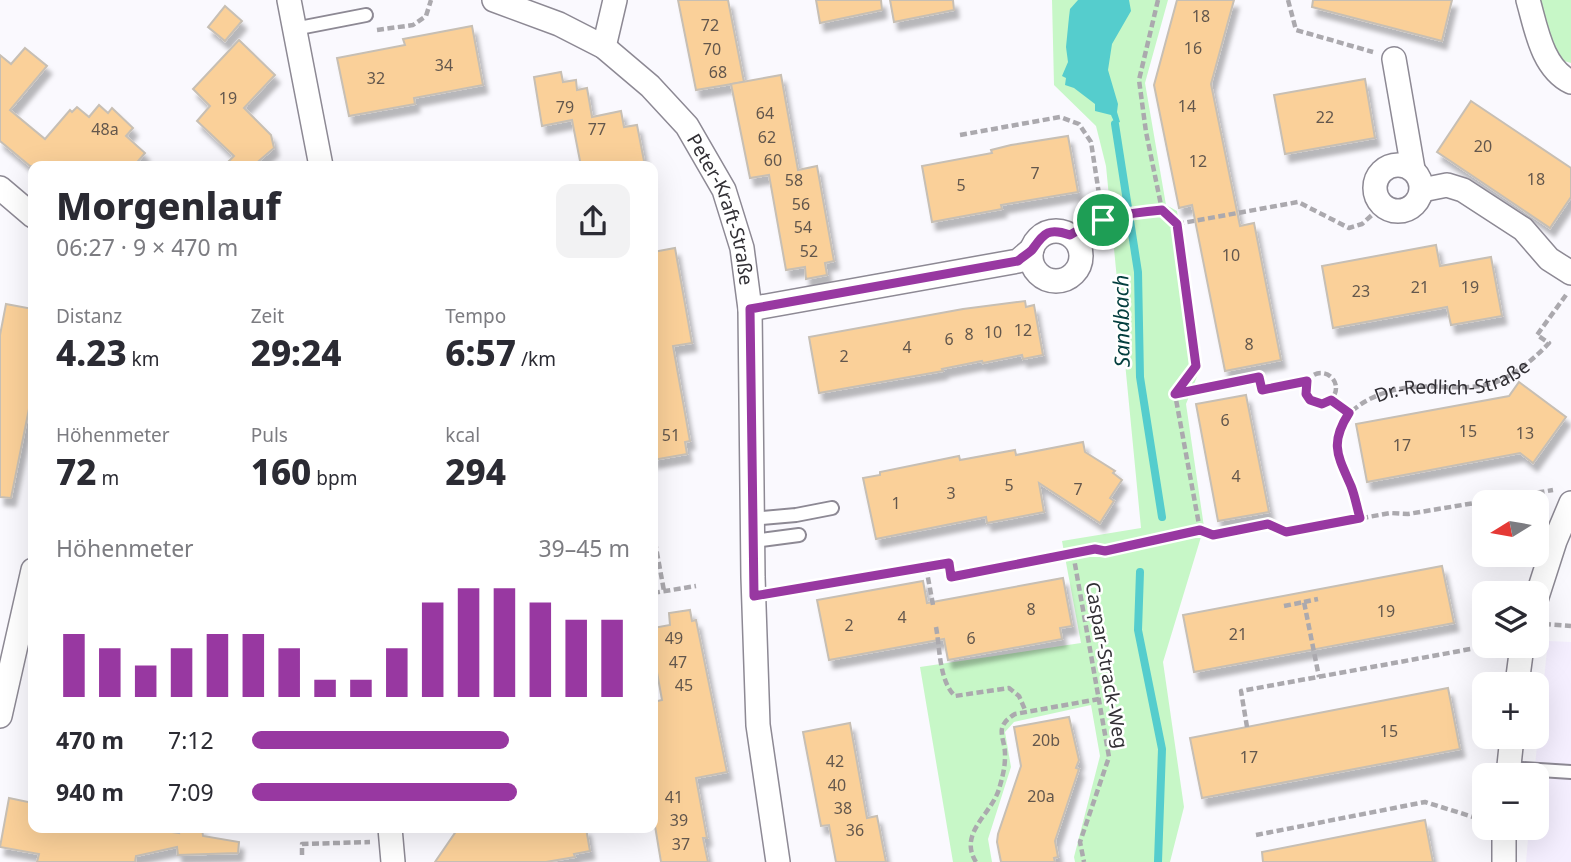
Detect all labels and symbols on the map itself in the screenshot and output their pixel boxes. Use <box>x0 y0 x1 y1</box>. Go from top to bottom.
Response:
house number: 18 <box>1192 5 1210 27</box>
house number: 72 <box>701 14 719 36</box>
house number: 16 <box>1184 37 1202 59</box>
house number: 70 <box>703 38 721 60</box>
house number: 34 <box>435 54 453 76</box>
house number: 68 <box>709 61 727 83</box>
house number: 32 <box>367 67 385 89</box>
house number: 19 <box>219 87 237 109</box>
house number: 14 <box>1178 95 1196 117</box>
house number: 79 <box>556 96 574 118</box>
house number: 64 <box>756 102 774 124</box>
house number: 22 <box>1316 106 1334 128</box>
house number: 48a <box>91 118 119 140</box>
house number: 77 <box>588 118 606 140</box>
house number: 62 <box>758 126 776 148</box>
street label: Peter-Kraft-Straße <box>681 129 760 287</box>
house number: 20 <box>1474 135 1492 157</box>
house number: 60 <box>764 149 782 171</box>
house number: 12 <box>1189 150 1207 172</box>
house number: 7 <box>1030 162 1040 184</box>
house number: 18 <box>1527 168 1545 190</box>
house number: 58 <box>785 169 803 191</box>
house number: 5 <box>956 174 966 196</box>
pin <box>1073 190 1133 250</box>
house number: 56 <box>792 193 810 215</box>
house number: 54 <box>794 216 812 238</box>
house number: 52 <box>800 240 818 262</box>
house number: 10 <box>1222 244 1240 266</box>
water label: Sandbach <box>1106 274 1136 368</box>
house number: 21 <box>1411 276 1429 298</box>
house number: 19 <box>1461 276 1479 298</box>
house number: 23 <box>1352 280 1370 302</box>
house number: 12 <box>1014 319 1032 341</box>
house number: 10 <box>984 321 1002 343</box>
house number: 8 <box>964 323 974 345</box>
house number: 6 <box>944 328 954 350</box>
house number: 8 <box>1244 333 1254 355</box>
house number: 4 <box>902 336 912 358</box>
house number: 2 <box>839 345 849 367</box>
street label: Dr.-Redlich-Straße <box>1370 353 1535 408</box>
house number: 6 <box>1220 409 1230 431</box>
house number: 15 <box>1459 420 1477 442</box>
house number: 13 <box>1516 422 1534 444</box>
house number: 51 <box>662 424 680 446</box>
house number: 17 <box>1393 434 1411 456</box>
house number: 4 <box>1231 465 1241 487</box>
house number: 5 <box>1004 474 1014 496</box>
house number: 7 <box>1073 478 1083 500</box>
house number: 3 <box>946 482 956 504</box>
north arrow <box>1472 490 1549 567</box>
house number: 1 <box>891 492 901 514</box>
street label: Caspar-Strack-Weg <box>1080 580 1134 750</box>
house number: 8 <box>1026 598 1036 620</box>
house number: 19 <box>1377 600 1395 622</box>
house number: 4 <box>897 606 907 628</box>
house number: 2 <box>844 614 854 636</box>
house number: 21 <box>1229 623 1247 645</box>
house number: 49 <box>665 627 683 649</box>
house number: 6 <box>966 627 976 649</box>
house number: 47 <box>669 651 687 673</box>
house number: 45 <box>675 674 693 696</box>
house number: 15 <box>1380 720 1398 742</box>
house number: 20b <box>1032 729 1060 751</box>
house number: 17 <box>1240 746 1258 768</box>
house number: 42 <box>826 750 844 772</box>
house number: 40 <box>828 774 846 796</box>
house number: 20a <box>1027 785 1055 807</box>
house number: 41 <box>665 786 683 808</box>
house number: 38 <box>834 797 852 819</box>
house number: 39 <box>670 809 688 831</box>
house number: 36 <box>846 819 864 841</box>
house number: 37 <box>672 833 690 855</box>

